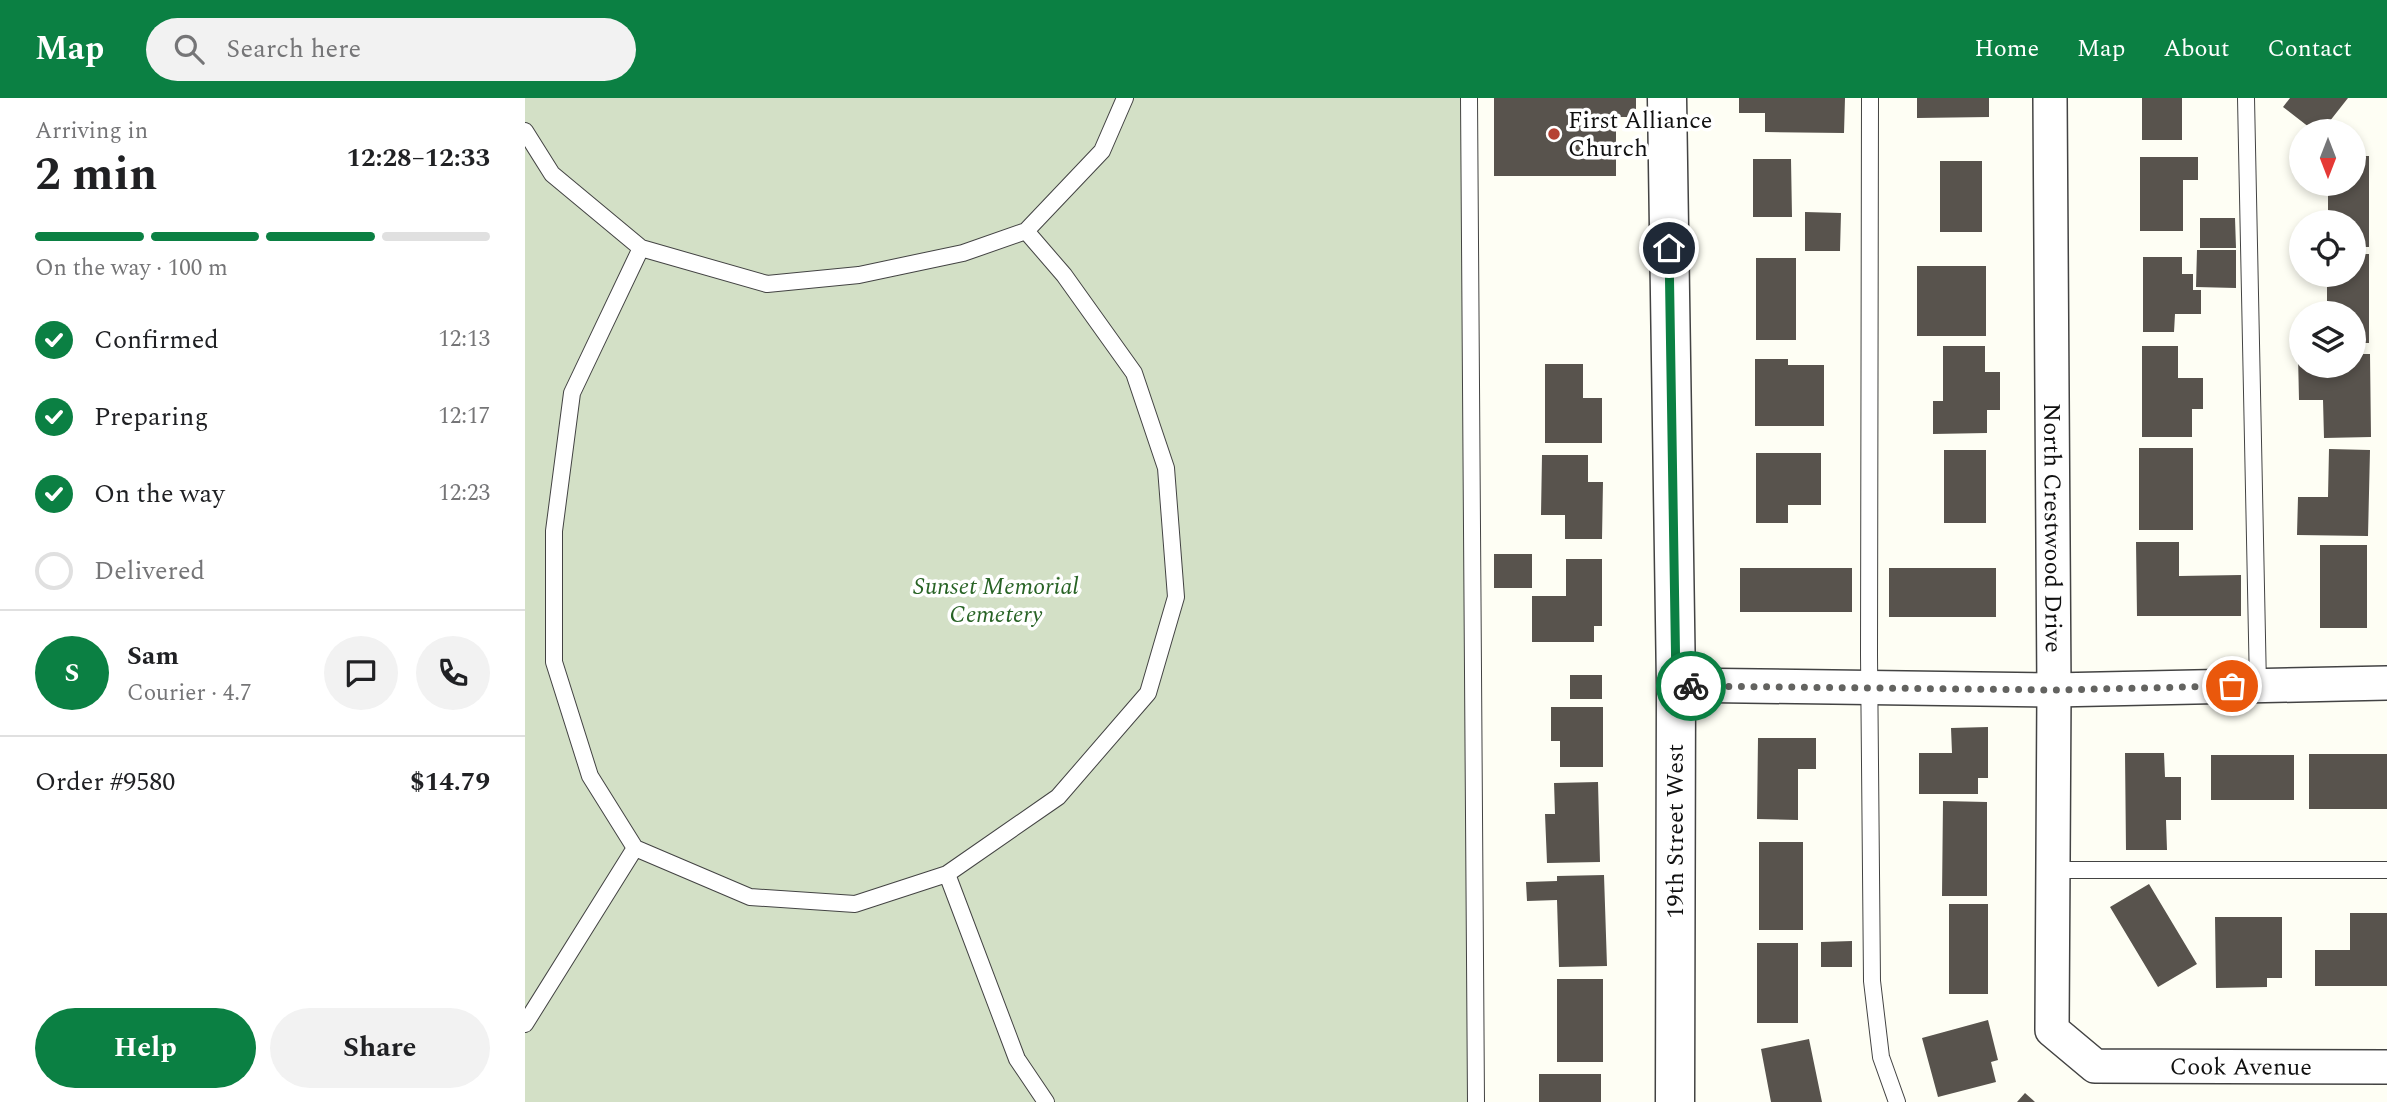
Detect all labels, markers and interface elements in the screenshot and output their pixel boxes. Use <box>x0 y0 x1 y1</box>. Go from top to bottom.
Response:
search box <box>146 18 636 81</box>
text: Map <box>35 24 104 74</box>
text: Search here <box>226 29 361 69</box>
icon: search <box>170 30 208 68</box>
text: Home <box>1974 31 2039 67</box>
text: Map <box>2077 31 2125 67</box>
text: About <box>2163 31 2229 67</box>
text: Contact <box>2267 31 2352 67</box>
place label: First Alliance Church <box>1568 103 1712 167</box>
text: Arriving in <box>35 114 148 149</box>
north arrow <box>2289 119 2366 196</box>
map controls <box>2289 119 2366 378</box>
marker: First Alliance Church <box>1546 126 1562 142</box>
text: 12:28–12:33 <box>346 138 490 178</box>
text: 2 min <box>35 140 157 210</box>
button: locate <box>2289 210 2366 287</box>
pin <box>1639 218 1699 278</box>
icon: home <box>1650 229 1688 267</box>
text: On the way · 100 m <box>35 251 228 286</box>
button: layers <box>2289 301 2366 378</box>
text: Confirmed <box>94 320 219 360</box>
icon: check <box>35 321 73 359</box>
text: 12:13 <box>438 322 490 357</box>
text: Preparing <box>94 397 208 437</box>
icon: check <box>35 398 73 436</box>
text: 12:17 <box>438 399 490 434</box>
street label: North Crestwood Drive <box>2033 403 2071 653</box>
text: On the way <box>94 474 225 514</box>
icon: check <box>35 475 73 513</box>
text: 12:23 <box>438 476 490 511</box>
text: Delivered <box>94 551 205 591</box>
park label: Sunset Memorial Cemetery <box>913 569 1079 633</box>
text: Sam <box>127 636 179 676</box>
button: chat <box>324 636 398 710</box>
button: phone <box>416 636 490 710</box>
courier <box>1656 651 1726 721</box>
text: S <box>65 653 79 693</box>
pin <box>2202 656 2262 716</box>
icon: bike <box>1672 667 1710 705</box>
icon: bag <box>2213 667 2251 705</box>
text: Courier · 4.7 <box>127 676 252 711</box>
street label: 19th Street West <box>1658 744 1694 918</box>
text: Order #9580 <box>35 762 175 802</box>
text: $14.79 <box>410 762 490 802</box>
button: Help <box>35 1008 256 1088</box>
button: Share <box>270 1008 490 1088</box>
street label: Cook Avenue <box>2170 1049 2312 1086</box>

